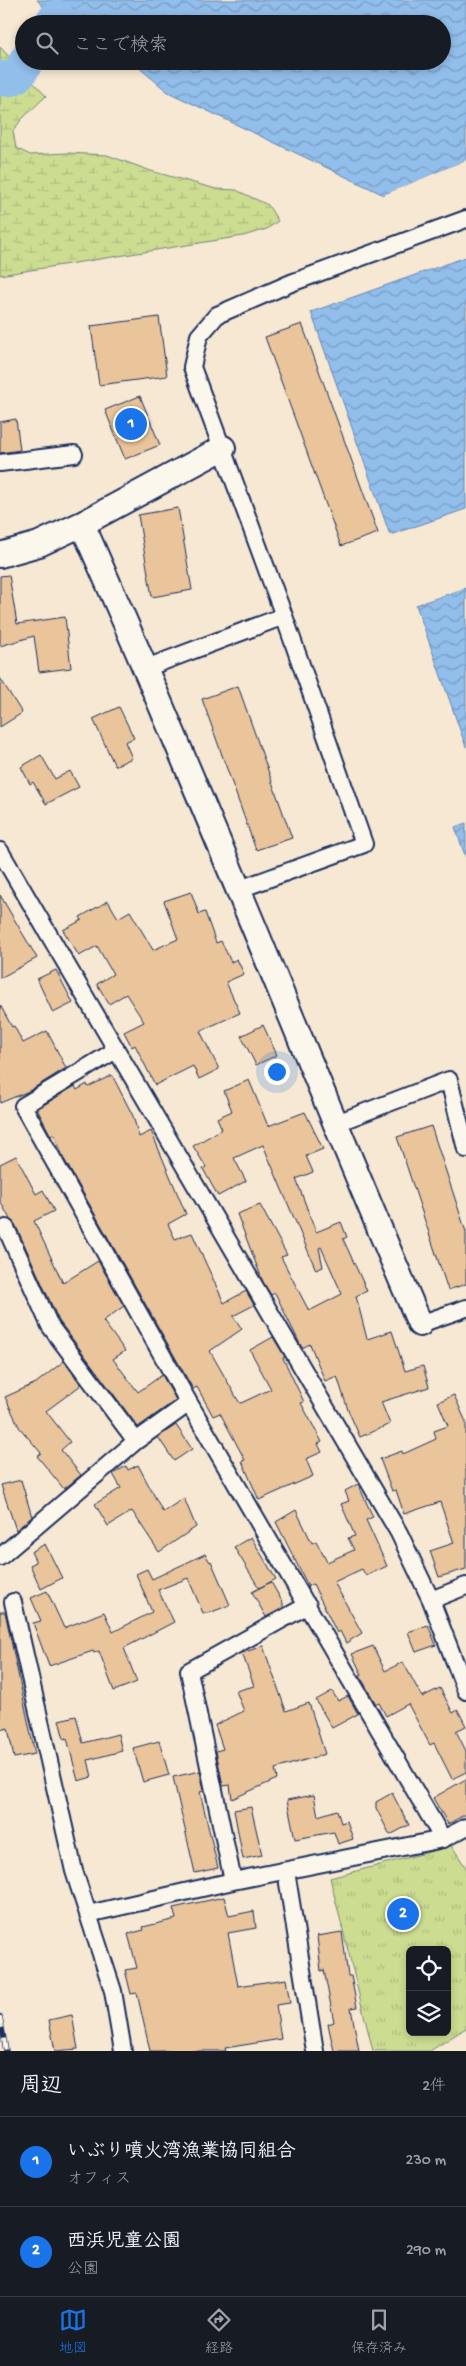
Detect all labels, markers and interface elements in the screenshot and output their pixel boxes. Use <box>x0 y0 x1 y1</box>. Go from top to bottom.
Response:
search box <box>15 15 451 70</box>
icon: search <box>33 29 61 57</box>
text: ここで検索 <box>73 35 168 58</box>
pin: 1 <box>115 405 147 443</box>
your location <box>264 1059 290 1085</box>
pin: 2 <box>387 1895 419 1933</box>
map controls <box>406 1946 451 2036</box>
button: locate <box>406 1946 451 1991</box>
button: layers <box>406 1991 451 2036</box>
text: 周辺 <box>20 2075 62 2100</box>
text: 2件 <box>422 2078 446 2097</box>
text: いぶり噴火湾漁業協同組合 <box>67 2141 295 2164</box>
text: 1 <box>33 2152 39 2171</box>
text: 230 m <box>406 2152 446 2171</box>
text: オフィス <box>67 2171 131 2190</box>
text: 西浜児童公園 <box>67 2231 181 2254</box>
text: 2 <box>32 2242 40 2261</box>
text: 290 m <box>406 2242 446 2261</box>
text: 公園 <box>67 2261 99 2280</box>
tab: 地図 <box>59 2306 87 2358</box>
tab: 経路 <box>205 2306 233 2358</box>
tab: 保存済み <box>351 2306 407 2358</box>

